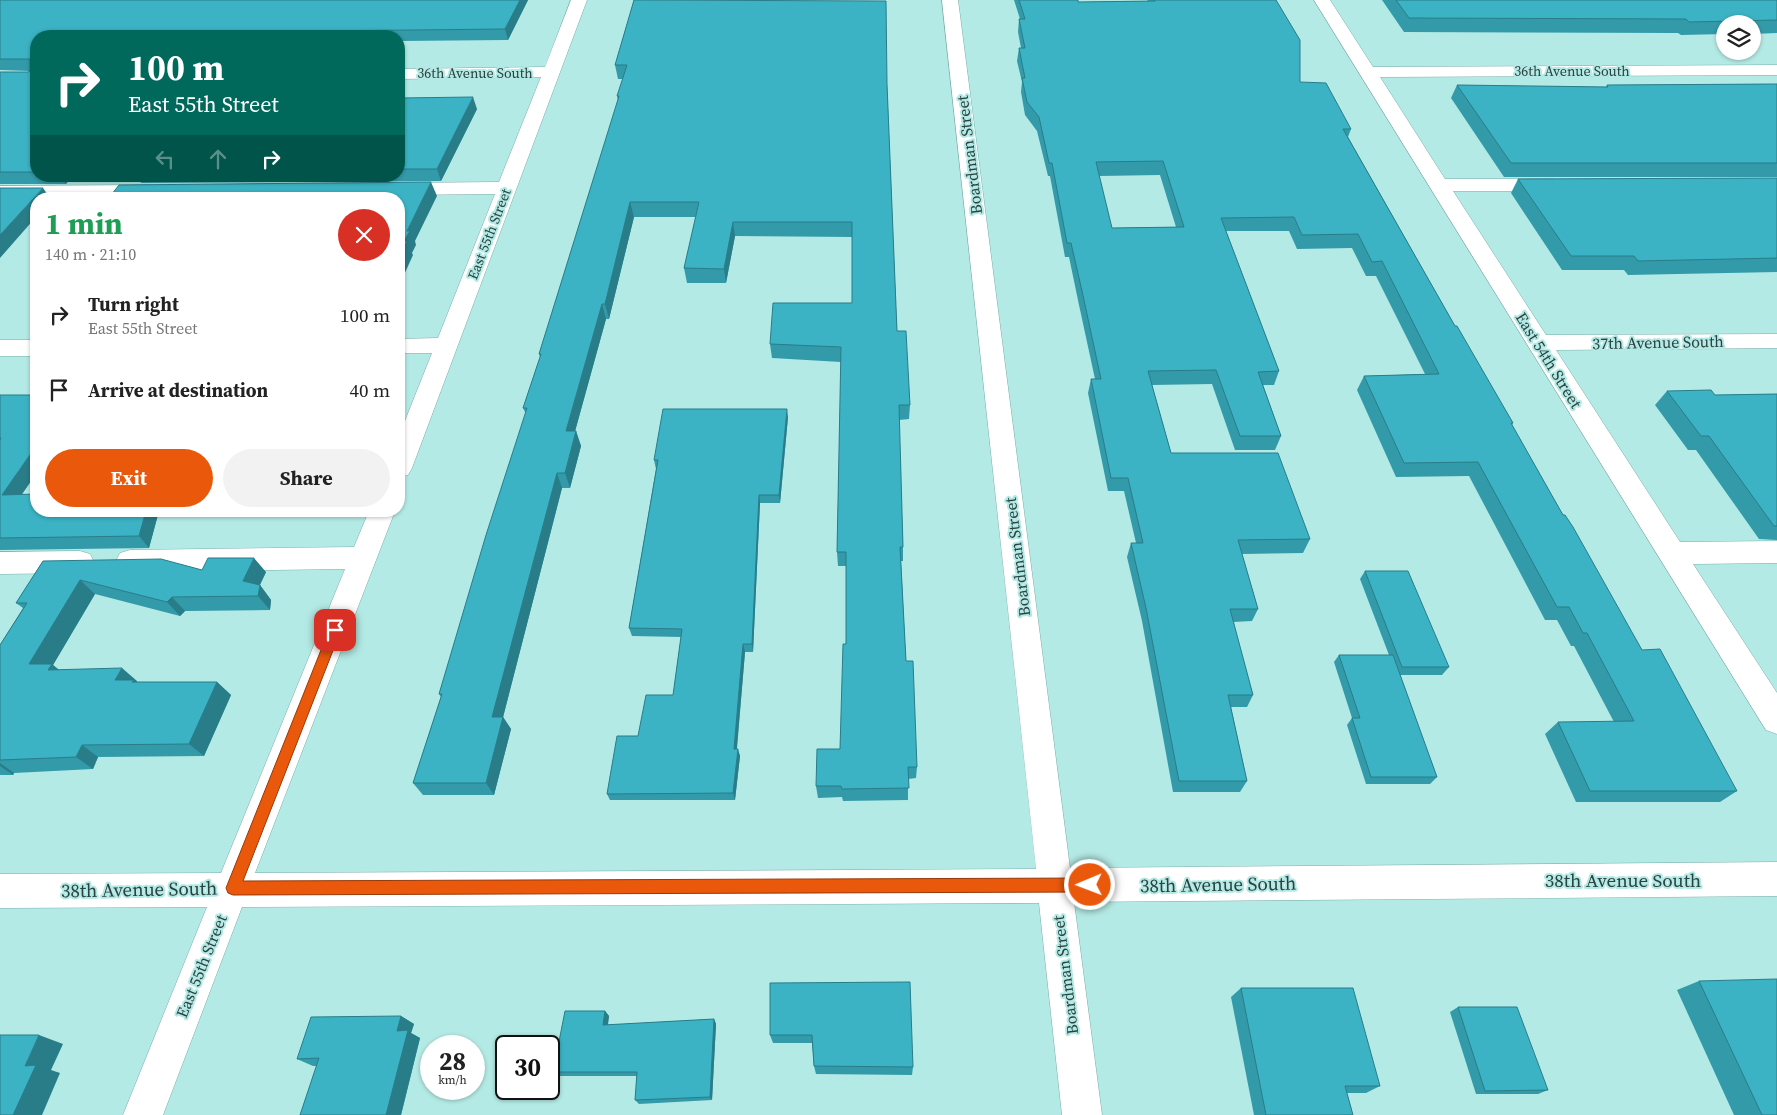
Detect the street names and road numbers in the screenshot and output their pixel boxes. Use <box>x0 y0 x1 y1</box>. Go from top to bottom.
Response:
street label: 36th Avenue South <box>1514 61 1630 81</box>
street label: 36th Avenue South <box>417 63 533 83</box>
street label: Boardman Street <box>951 93 987 216</box>
street label: East 55th Street <box>462 185 516 282</box>
street label: East 54th Street <box>1511 308 1588 413</box>
street label: 37th Avenue South <box>1592 330 1724 354</box>
street label: Boardman Street <box>999 495 1035 618</box>
street label: 38th Avenue South <box>1545 867 1701 893</box>
street label: 38th Avenue South <box>1140 870 1296 898</box>
street label: 38th Avenue South <box>61 875 217 903</box>
street label: East 55th Street <box>170 910 232 1021</box>
street label: Boardman Street <box>1047 913 1083 1036</box>

